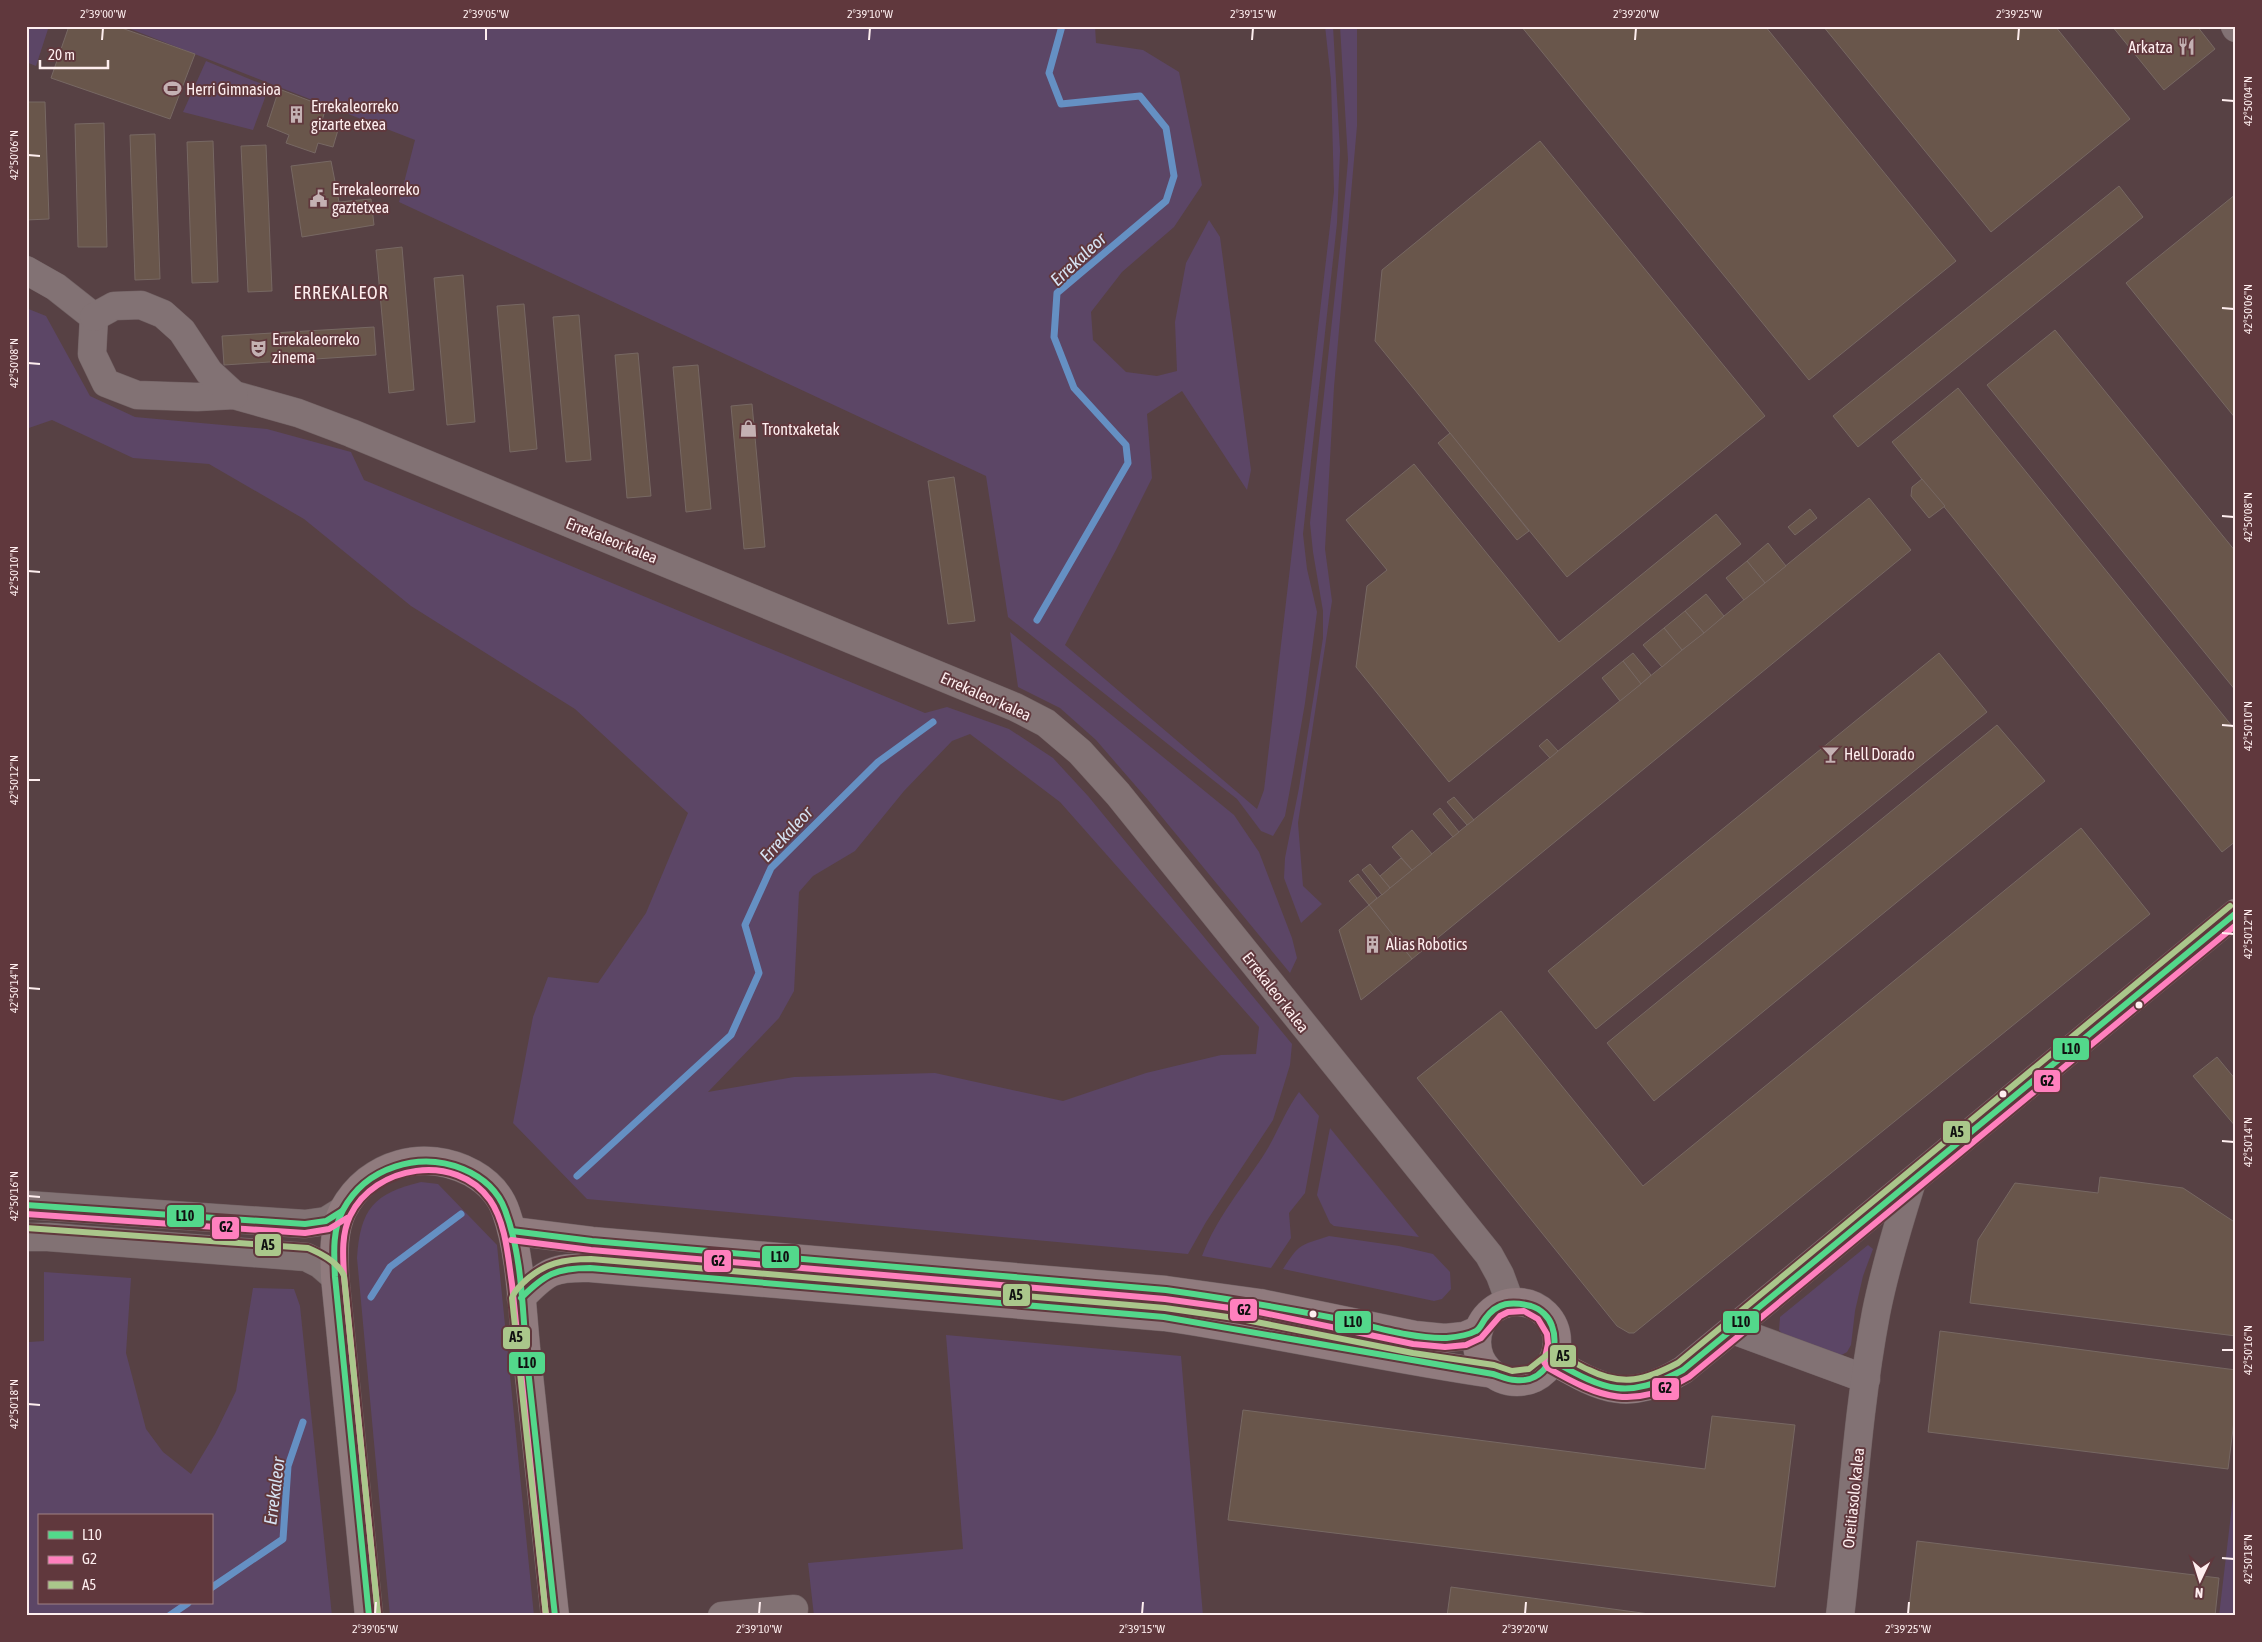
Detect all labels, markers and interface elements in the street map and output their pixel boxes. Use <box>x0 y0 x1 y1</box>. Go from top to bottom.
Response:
text: 2°39'00"W <box>80 7 126 21</box>
text: 2°39'05"W <box>463 7 509 21</box>
text: 2°39'10"W <box>847 7 893 21</box>
text: 2°39'15"W <box>1230 7 1276 21</box>
text: 2°39'20"W <box>1613 7 1659 21</box>
text: 2°39'25"W <box>1996 7 2042 21</box>
restaurant icon: Arkatza <box>2177 37 2197 57</box>
scale bar <box>40 38 108 70</box>
place label: Arkatza <box>2128 38 2173 56</box>
text: 20 m <box>48 46 75 63</box>
text: 42°50'04"N <box>2241 76 2255 126</box>
sports icon: Herri Gimnasioa <box>162 79 182 99</box>
place label: Herri Gimnasioa <box>186 80 281 98</box>
place label: Errekaleorreko gizarte etxea <box>311 97 399 134</box>
building icon: Errekaleorreko gizarte etxea <box>287 105 307 125</box>
text: 42°50'06"N <box>7 130 21 180</box>
place label: Errekaleorreko gaztetxea <box>332 180 420 217</box>
public building icon: Errekaleorreko gaztetxea <box>308 188 328 208</box>
water label: Errekaleor <box>1046 228 1111 290</box>
district label: ERREKALEOR <box>293 282 389 303</box>
text: 42°50'06"N <box>2241 284 2255 334</box>
place label: Errekaleorreko zinema <box>272 330 360 366</box>
text: 42°50'08"N <box>7 338 21 388</box>
theatre icon: Errekaleorreko zinema <box>248 338 268 358</box>
shop icon: Trontxaketak <box>738 419 758 439</box>
place label: Trontxaketak <box>762 420 840 438</box>
text: 42°50'08"N <box>2241 492 2255 542</box>
street label: Errekaleor kalea <box>564 513 660 567</box>
text: 42°50'10"N <box>7 546 21 596</box>
street label: Errekaleor kalea <box>938 668 1034 724</box>
text: 42°50'10"N <box>2241 701 2255 751</box>
bar icon: Hell Dorado <box>1820 744 1840 764</box>
place label: Hell Dorado <box>1844 745 1915 763</box>
text: 42°50'12"N <box>7 755 21 805</box>
water label: Errekaleor <box>755 801 817 866</box>
text: 42°50'12"N <box>2241 909 2255 959</box>
building icon: Alias Robotics <box>1362 934 1382 954</box>
place label: Alias Robotics <box>1386 935 1468 953</box>
street label: Errekaleor kalea <box>1239 948 1313 1036</box>
text: 42°50'14"N <box>7 963 21 1013</box>
unlabelled marker <box>2134 1000 2144 1010</box>
line badge: L10 <box>2052 1037 2090 1061</box>
text: L10 <box>2062 1041 2081 1057</box>
line badge: G2 <box>2033 1069 2061 1093</box>
text: G2 <box>2040 1073 2054 1089</box>
unlabelled marker <box>1998 1089 2008 1099</box>
text: 42°50'14"N <box>2241 1117 2255 1167</box>
line badge: A5 <box>1942 1120 1971 1144</box>
text: A5 <box>1949 1124 1964 1140</box>
text: 42°50'16"N <box>7 1171 21 1221</box>
line badge: L10 <box>166 1204 205 1228</box>
text: L10 <box>176 1208 195 1224</box>
line badge: G2 <box>211 1216 240 1240</box>
text: G2 <box>219 1219 233 1235</box>
line badge: A5 <box>254 1233 282 1257</box>
text: A5 <box>260 1237 275 1253</box>
line badge: L10 <box>761 1245 800 1269</box>
line badge: G2 <box>703 1249 732 1273</box>
text: L10 <box>771 1249 790 1265</box>
text: G2 <box>711 1253 725 1269</box>
line badge: A5 <box>1002 1283 1031 1307</box>
text: A5 <box>1008 1287 1023 1303</box>
line badge: G2 <box>1229 1298 1258 1322</box>
text: G2 <box>1237 1302 1251 1318</box>
unlabelled marker <box>1308 1309 1318 1319</box>
line badge: L10 <box>1334 1310 1372 1334</box>
line badge: L10 <box>1722 1310 1760 1334</box>
text: L10 <box>1344 1314 1363 1330</box>
text: L10 <box>1732 1314 1751 1330</box>
text: 42°50'16"N <box>2241 1325 2255 1375</box>
line badge: A5 <box>502 1326 531 1350</box>
text: A5 <box>508 1329 523 1345</box>
line badge: A5 <box>1549 1344 1577 1368</box>
text: A5 <box>1555 1348 1570 1364</box>
line badge: L10 <box>508 1351 546 1375</box>
text: L10 <box>518 1355 537 1371</box>
line badge: G2 <box>1651 1377 1680 1401</box>
text: 42°50'18"N <box>7 1379 21 1429</box>
text: G2 <box>1658 1380 1672 1396</box>
street label: Oreitiasolo kalea <box>1839 1447 1867 1549</box>
water label: Errekaleor <box>259 1455 289 1526</box>
legend <box>38 1514 212 1604</box>
text: L10 <box>82 1526 102 1543</box>
text: 42°50'18"N <box>2241 1534 2255 1584</box>
text: G2 <box>82 1550 97 1567</box>
north arrow <box>2174 1554 2224 1604</box>
text: A5 <box>82 1576 96 1593</box>
text: N <box>2194 1585 2204 1601</box>
text: 2°39'05"W <box>352 1622 398 1636</box>
text: 2°39'10"W <box>736 1622 782 1636</box>
text: 2°39'15"W <box>1119 1622 1165 1636</box>
text: 2°39'20"W <box>1502 1622 1548 1636</box>
text: 2°39'25"W <box>1885 1622 1931 1636</box>

